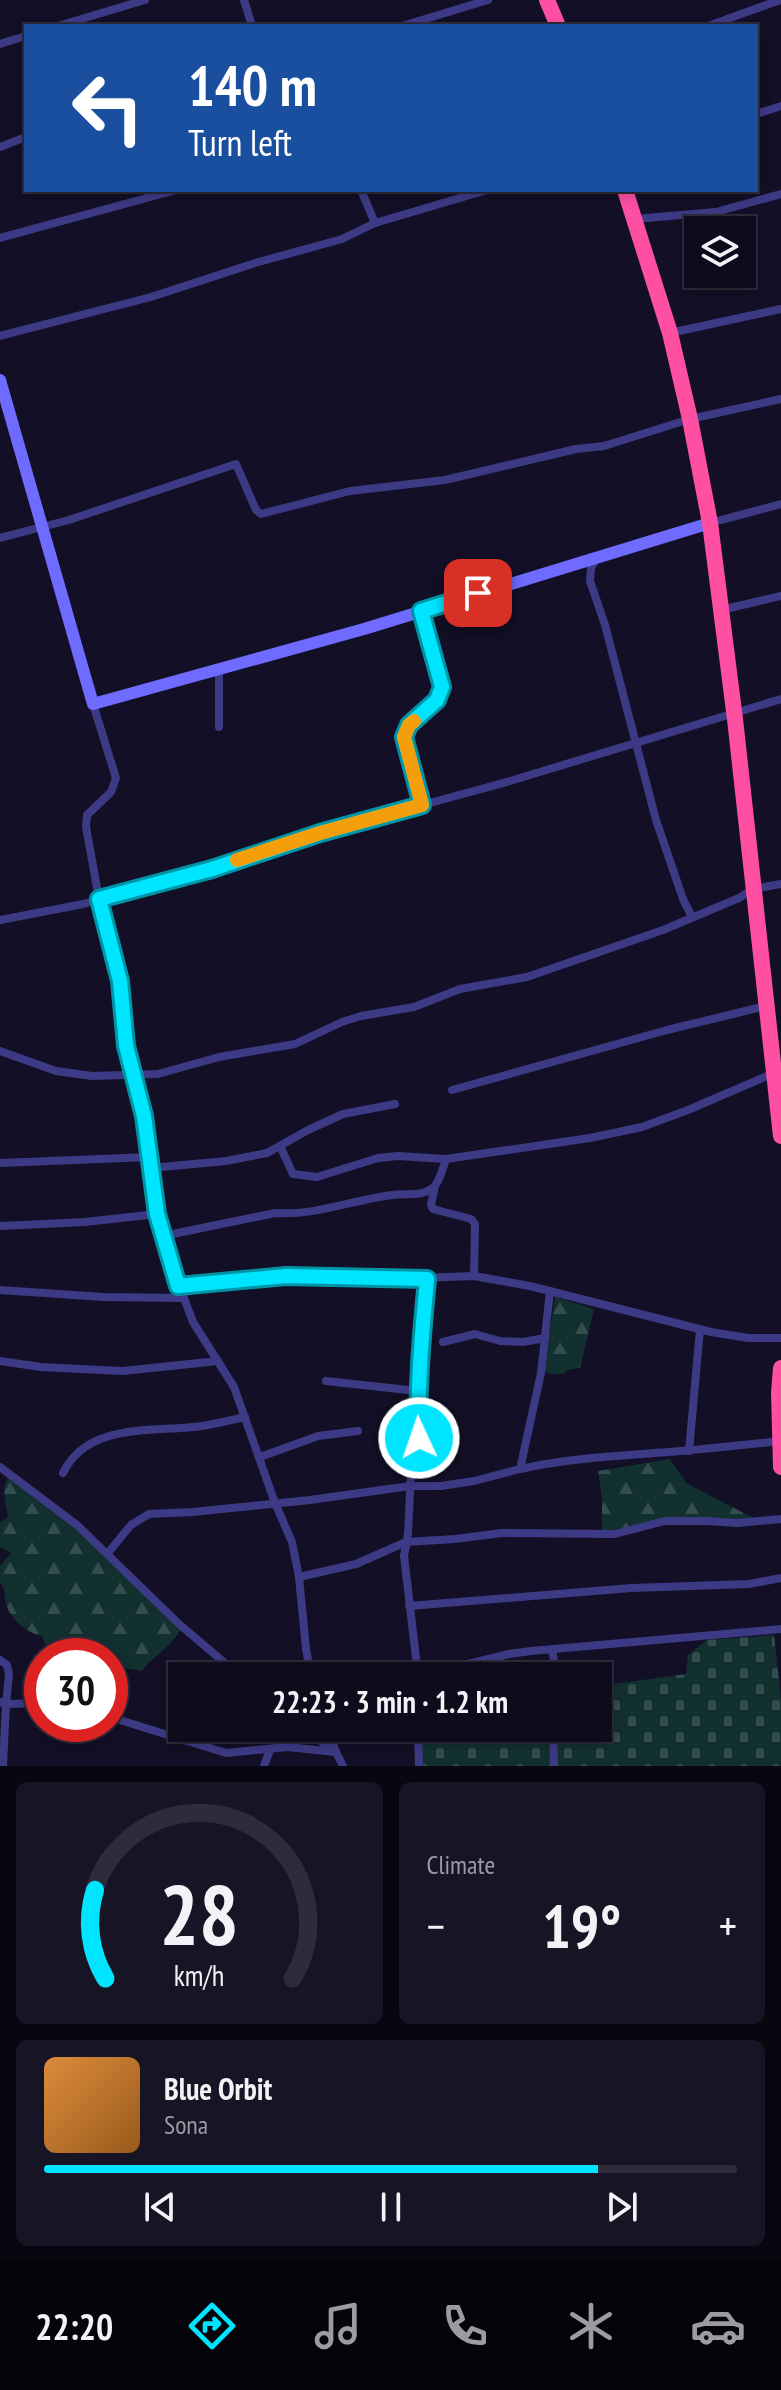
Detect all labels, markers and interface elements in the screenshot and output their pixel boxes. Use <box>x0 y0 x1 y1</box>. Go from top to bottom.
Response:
text: 140 m <box>188 49 317 121</box>
icon: left <box>56 56 160 160</box>
text: Turn left <box>188 119 292 166</box>
map controls <box>684 216 756 288</box>
button: layers <box>684 216 756 288</box>
pin <box>444 559 512 627</box>
icon: arrive <box>456 571 500 615</box>
position arrow <box>377 1396 461 1480</box>
speed limit sign: 30 <box>24 1638 128 1742</box>
text: 22:23 · 3 min · 1.2 km <box>272 1682 508 1721</box>
text: Climate <box>427 1848 495 1881</box>
text: 28 <box>159 1860 239 1968</box>
text: 19° <box>542 1887 621 1965</box>
text: − <box>427 1897 445 1954</box>
text: + <box>719 1897 737 1954</box>
text: km/h <box>174 1957 225 1994</box>
text: Blue Orbit <box>164 2069 272 2108</box>
text: Sona <box>164 2108 208 2141</box>
icon: previous <box>138 2185 182 2229</box>
icon: pause <box>369 2185 413 2229</box>
icon: next <box>600 2185 644 2229</box>
icon: directions <box>184 2298 240 2354</box>
icon: music <box>310 2298 366 2354</box>
icon: phone <box>437 2298 493 2354</box>
icon: climate <box>563 2298 619 2354</box>
icon: car <box>690 2298 746 2354</box>
text: 22:20 <box>35 2303 113 2350</box>

